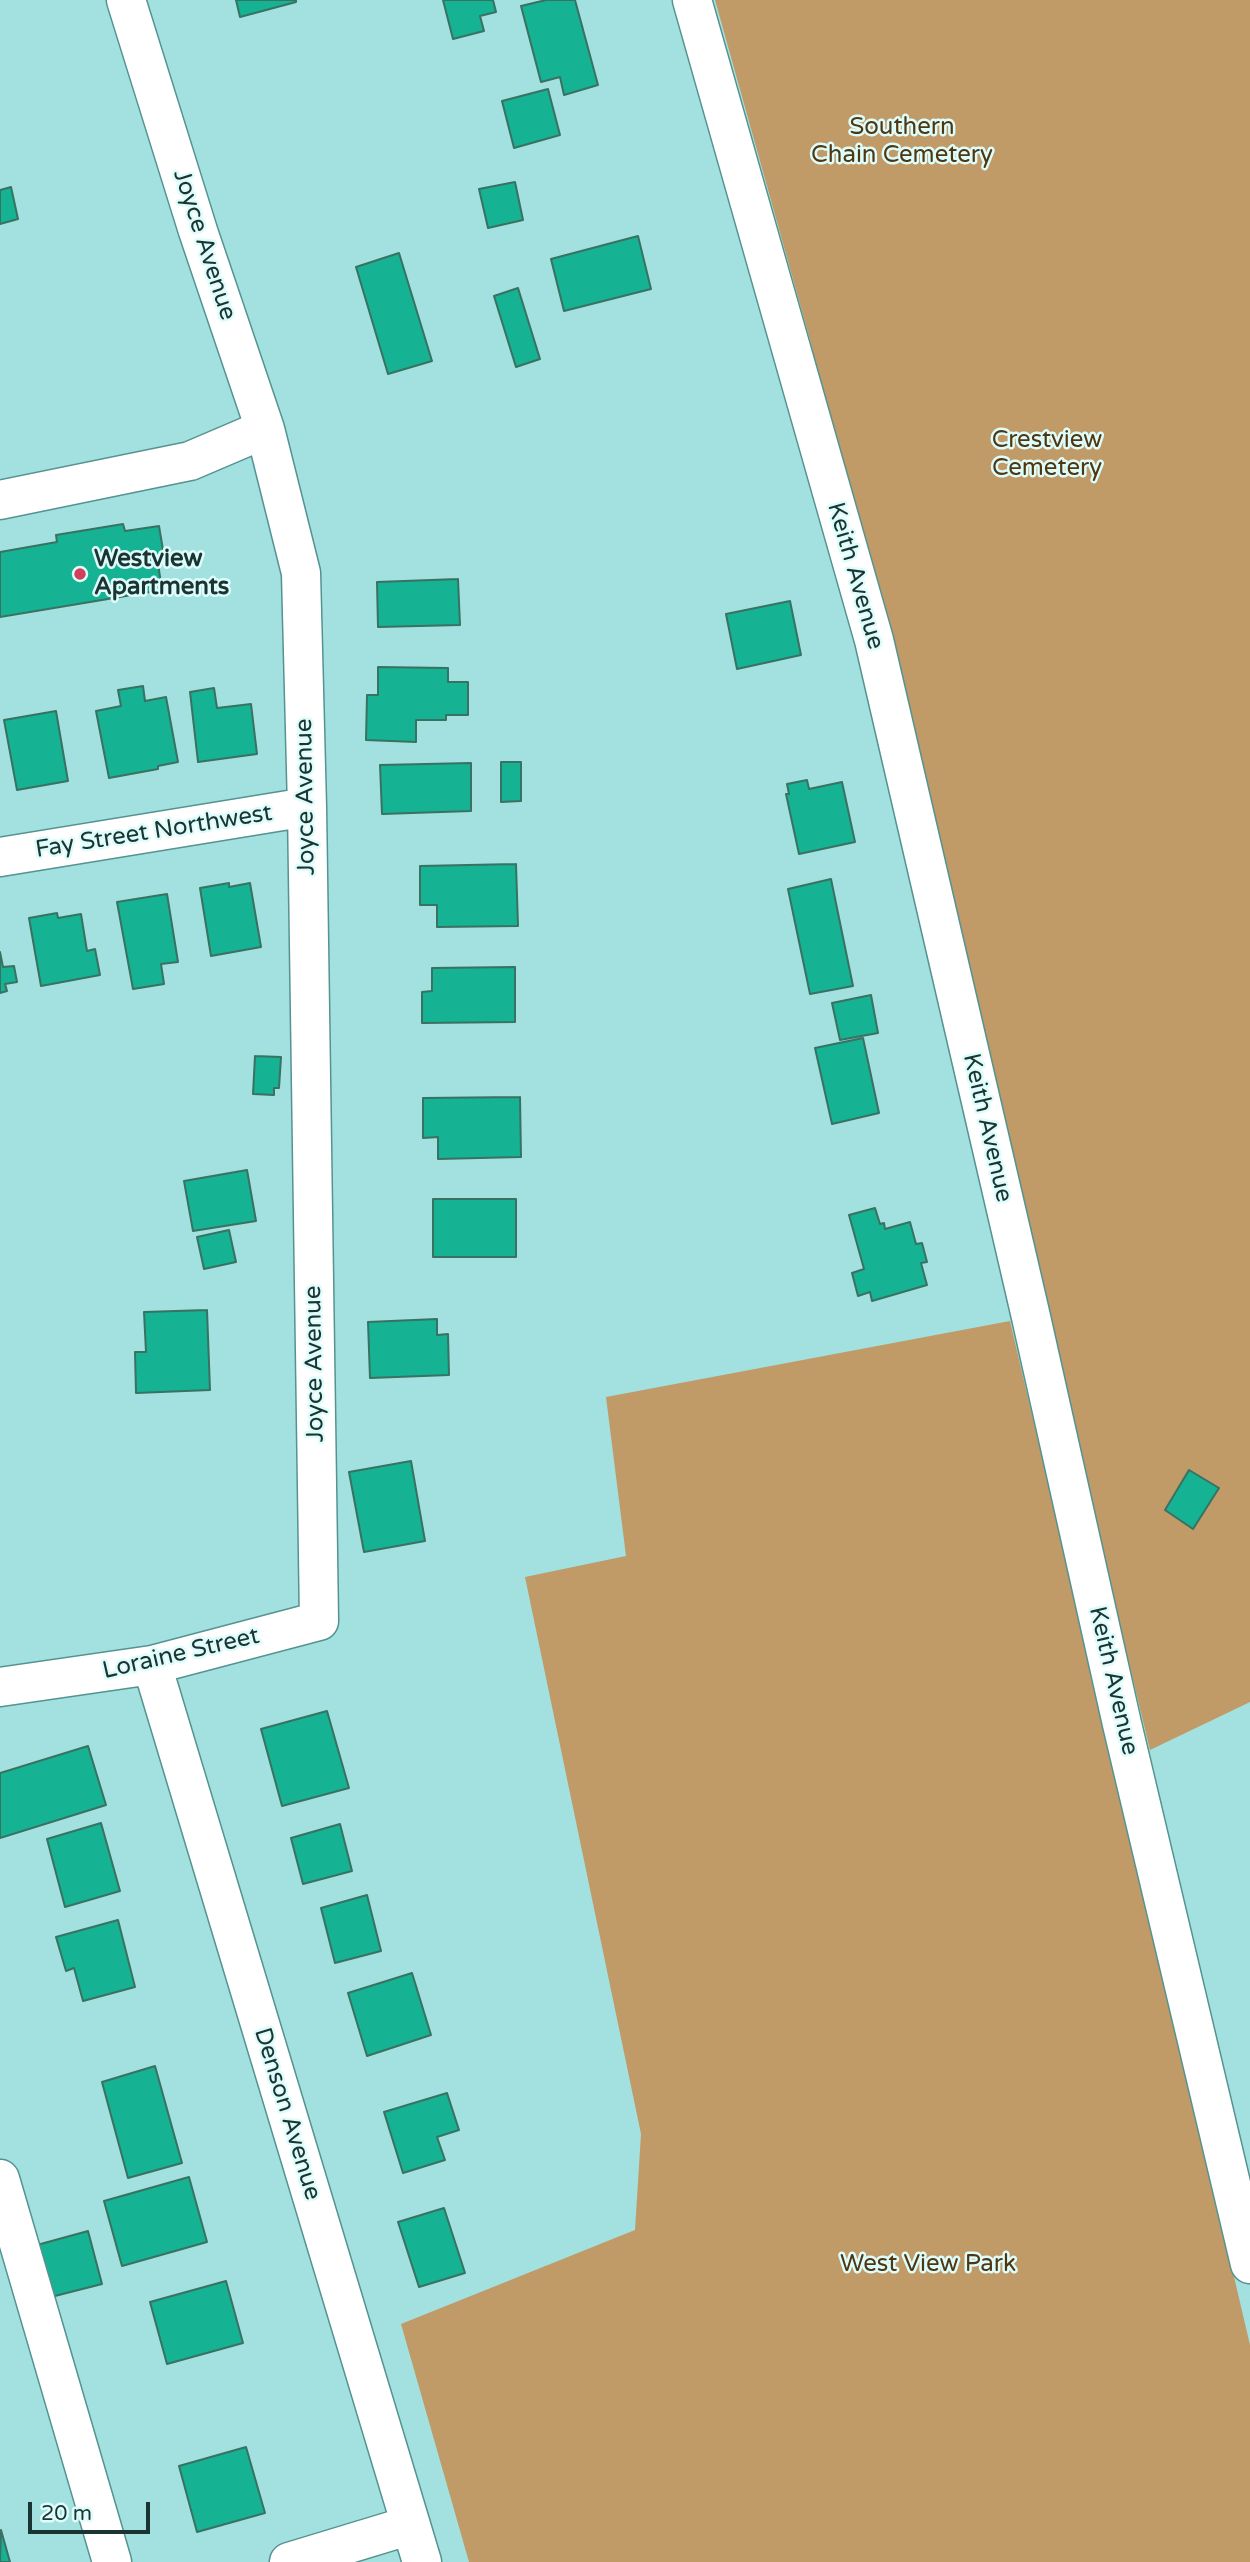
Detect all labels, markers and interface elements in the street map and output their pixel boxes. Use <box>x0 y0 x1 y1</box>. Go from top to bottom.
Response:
park label: Southern Chain Cemetery <box>811 114 993 170</box>
street label: Joyce Avenue <box>166 166 242 324</box>
park label: Crestview Cemetery <box>992 427 1102 483</box>
street label: Keith Avenue <box>820 499 890 653</box>
place label: Westview Apartments <box>94 546 229 602</box>
marker: Westview Apartments <box>72 566 88 582</box>
street label: Joyce Avenue <box>290 718 322 876</box>
street label: Fay Street Northwest <box>34 799 274 865</box>
street label: Keith Avenue <box>956 1051 1018 1205</box>
street label: Joyce Avenue <box>299 1285 331 1443</box>
street label: Keith Avenue <box>1082 1604 1144 1758</box>
street label: Loraine Street <box>100 1622 262 1686</box>
street label: Denson Avenue <box>247 2024 327 2204</box>
park label: West View Park <box>840 2251 1016 2279</box>
scale bar <box>32 2488 154 2532</box>
text: 20 m <box>41 2501 92 2526</box>

